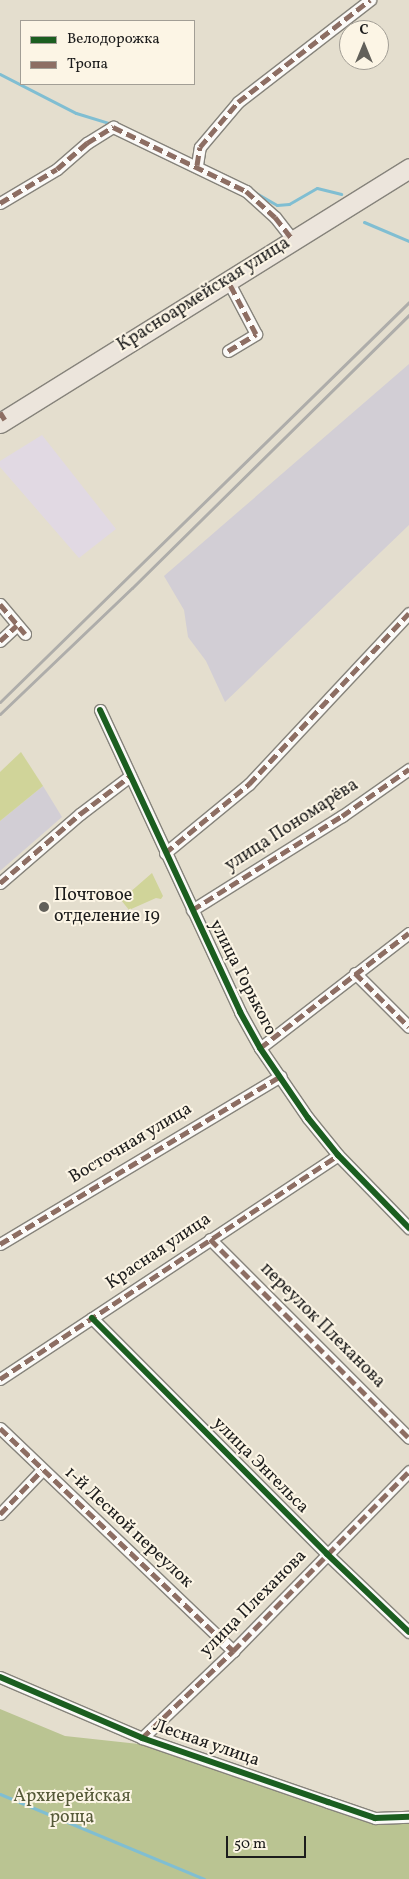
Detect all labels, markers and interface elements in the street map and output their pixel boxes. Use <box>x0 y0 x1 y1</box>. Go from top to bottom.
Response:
legend <box>20 20 195 85</box>
north arrow <box>339 20 389 70</box>
text: С <box>359 21 369 40</box>
text: Велодорожка <box>67 29 160 50</box>
text: Тропа <box>67 54 108 75</box>
street label: Красноармейская улица <box>113 233 295 357</box>
street label: улица Пономарёва <box>221 775 363 877</box>
place label: Почтовое отделение 19 <box>54 886 160 929</box>
marker: Почтовое отделение 19 <box>38 901 50 913</box>
street label: улица Горького <box>203 916 281 1040</box>
street label: Восточная улица <box>65 1099 197 1189</box>
street label: Красная улица <box>102 1209 216 1295</box>
street label: переулок Плеханова <box>255 1259 389 1393</box>
street label: улица Энгельса <box>207 1413 313 1519</box>
street label: 1-й Лесной переулок <box>59 1463 197 1593</box>
street label: улица Плеханова <box>196 1546 312 1662</box>
street label: Лесная улица <box>150 1716 262 1772</box>
park label: Архиерейская роща <box>13 1787 131 1830</box>
scale bar <box>229 1826 309 1858</box>
text: 50 m <box>234 1834 266 1855</box>

